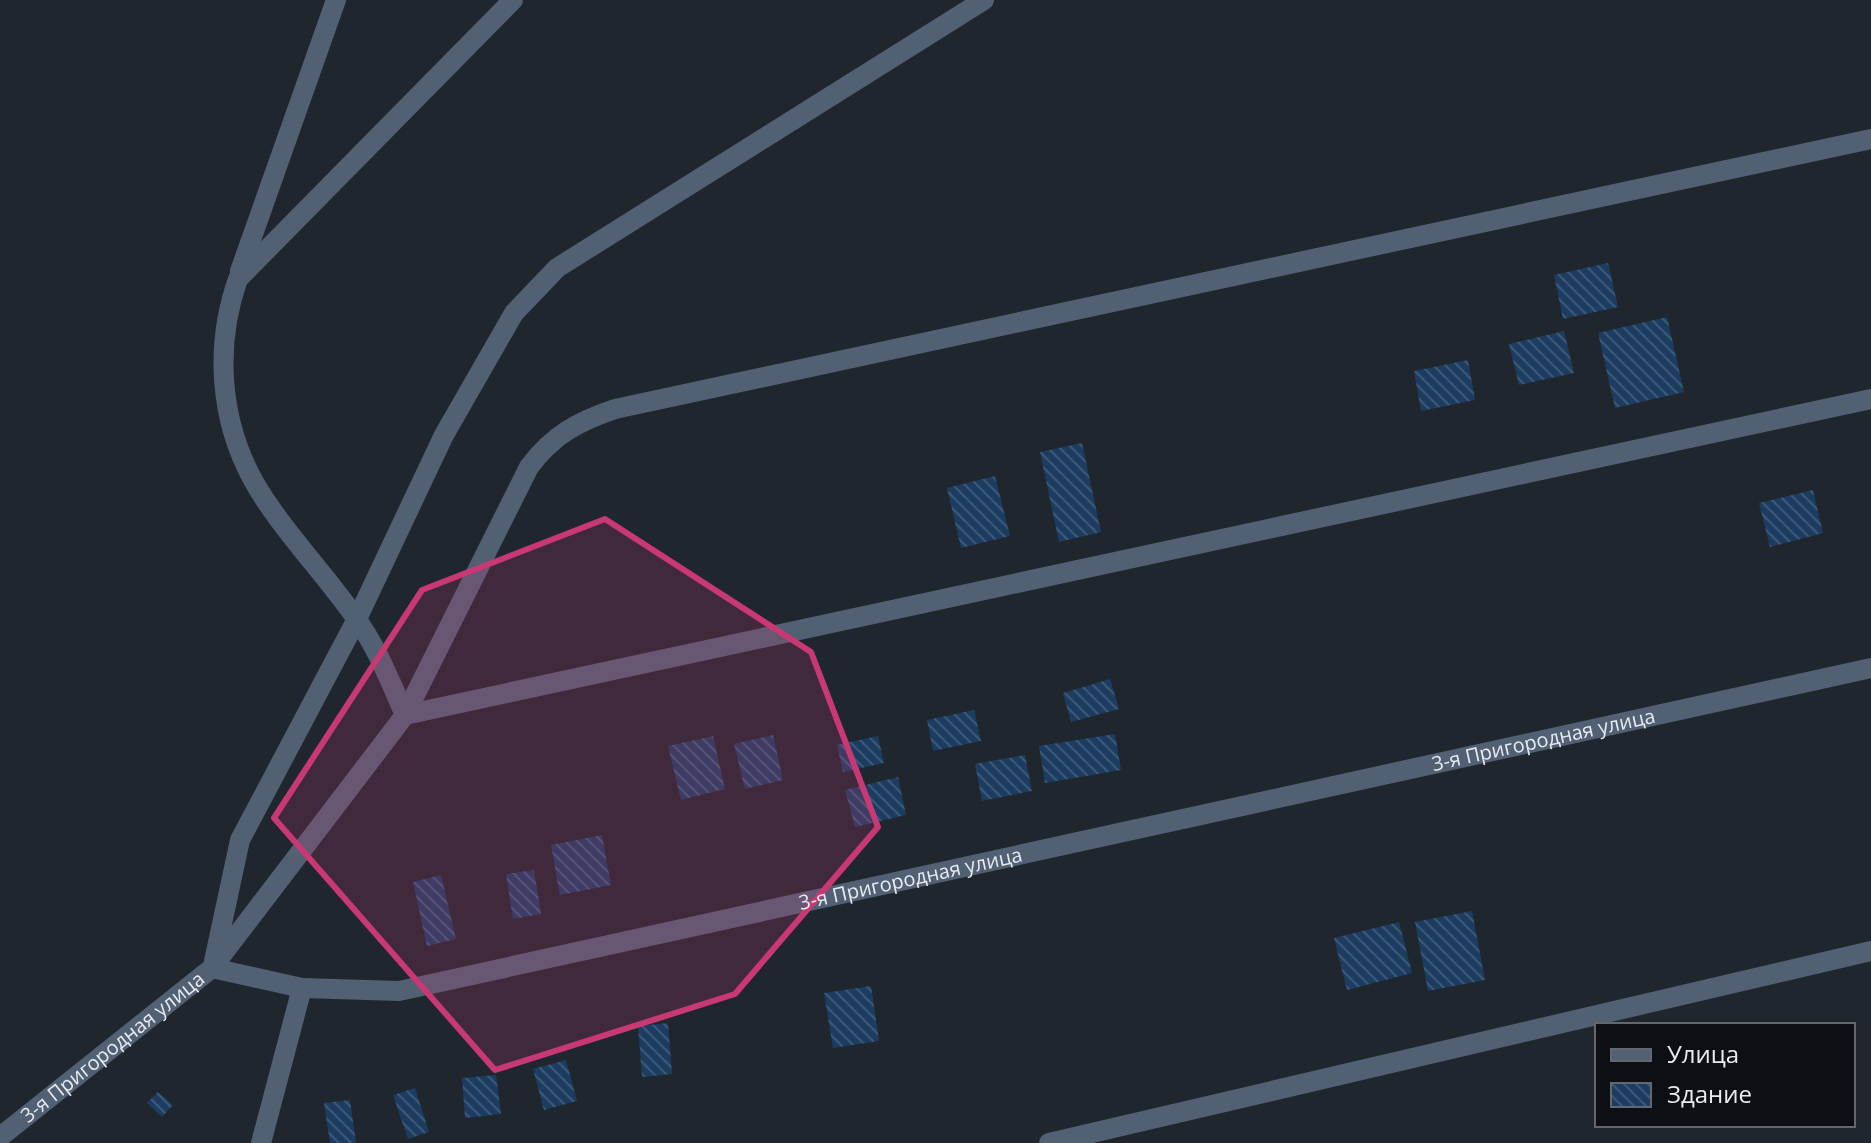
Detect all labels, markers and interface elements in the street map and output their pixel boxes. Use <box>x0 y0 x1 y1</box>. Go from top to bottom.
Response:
street label: 3-я Пригородная улица <box>1429 702 1658 777</box>
street label: 3-я Пригородная улица <box>796 841 1025 916</box>
street label: 3-я Пригородная улица <box>15 965 210 1128</box>
legend <box>1595 1023 1855 1127</box>
text: Улица <box>1667 1037 1739 1070</box>
text: Здание <box>1667 1077 1752 1110</box>

